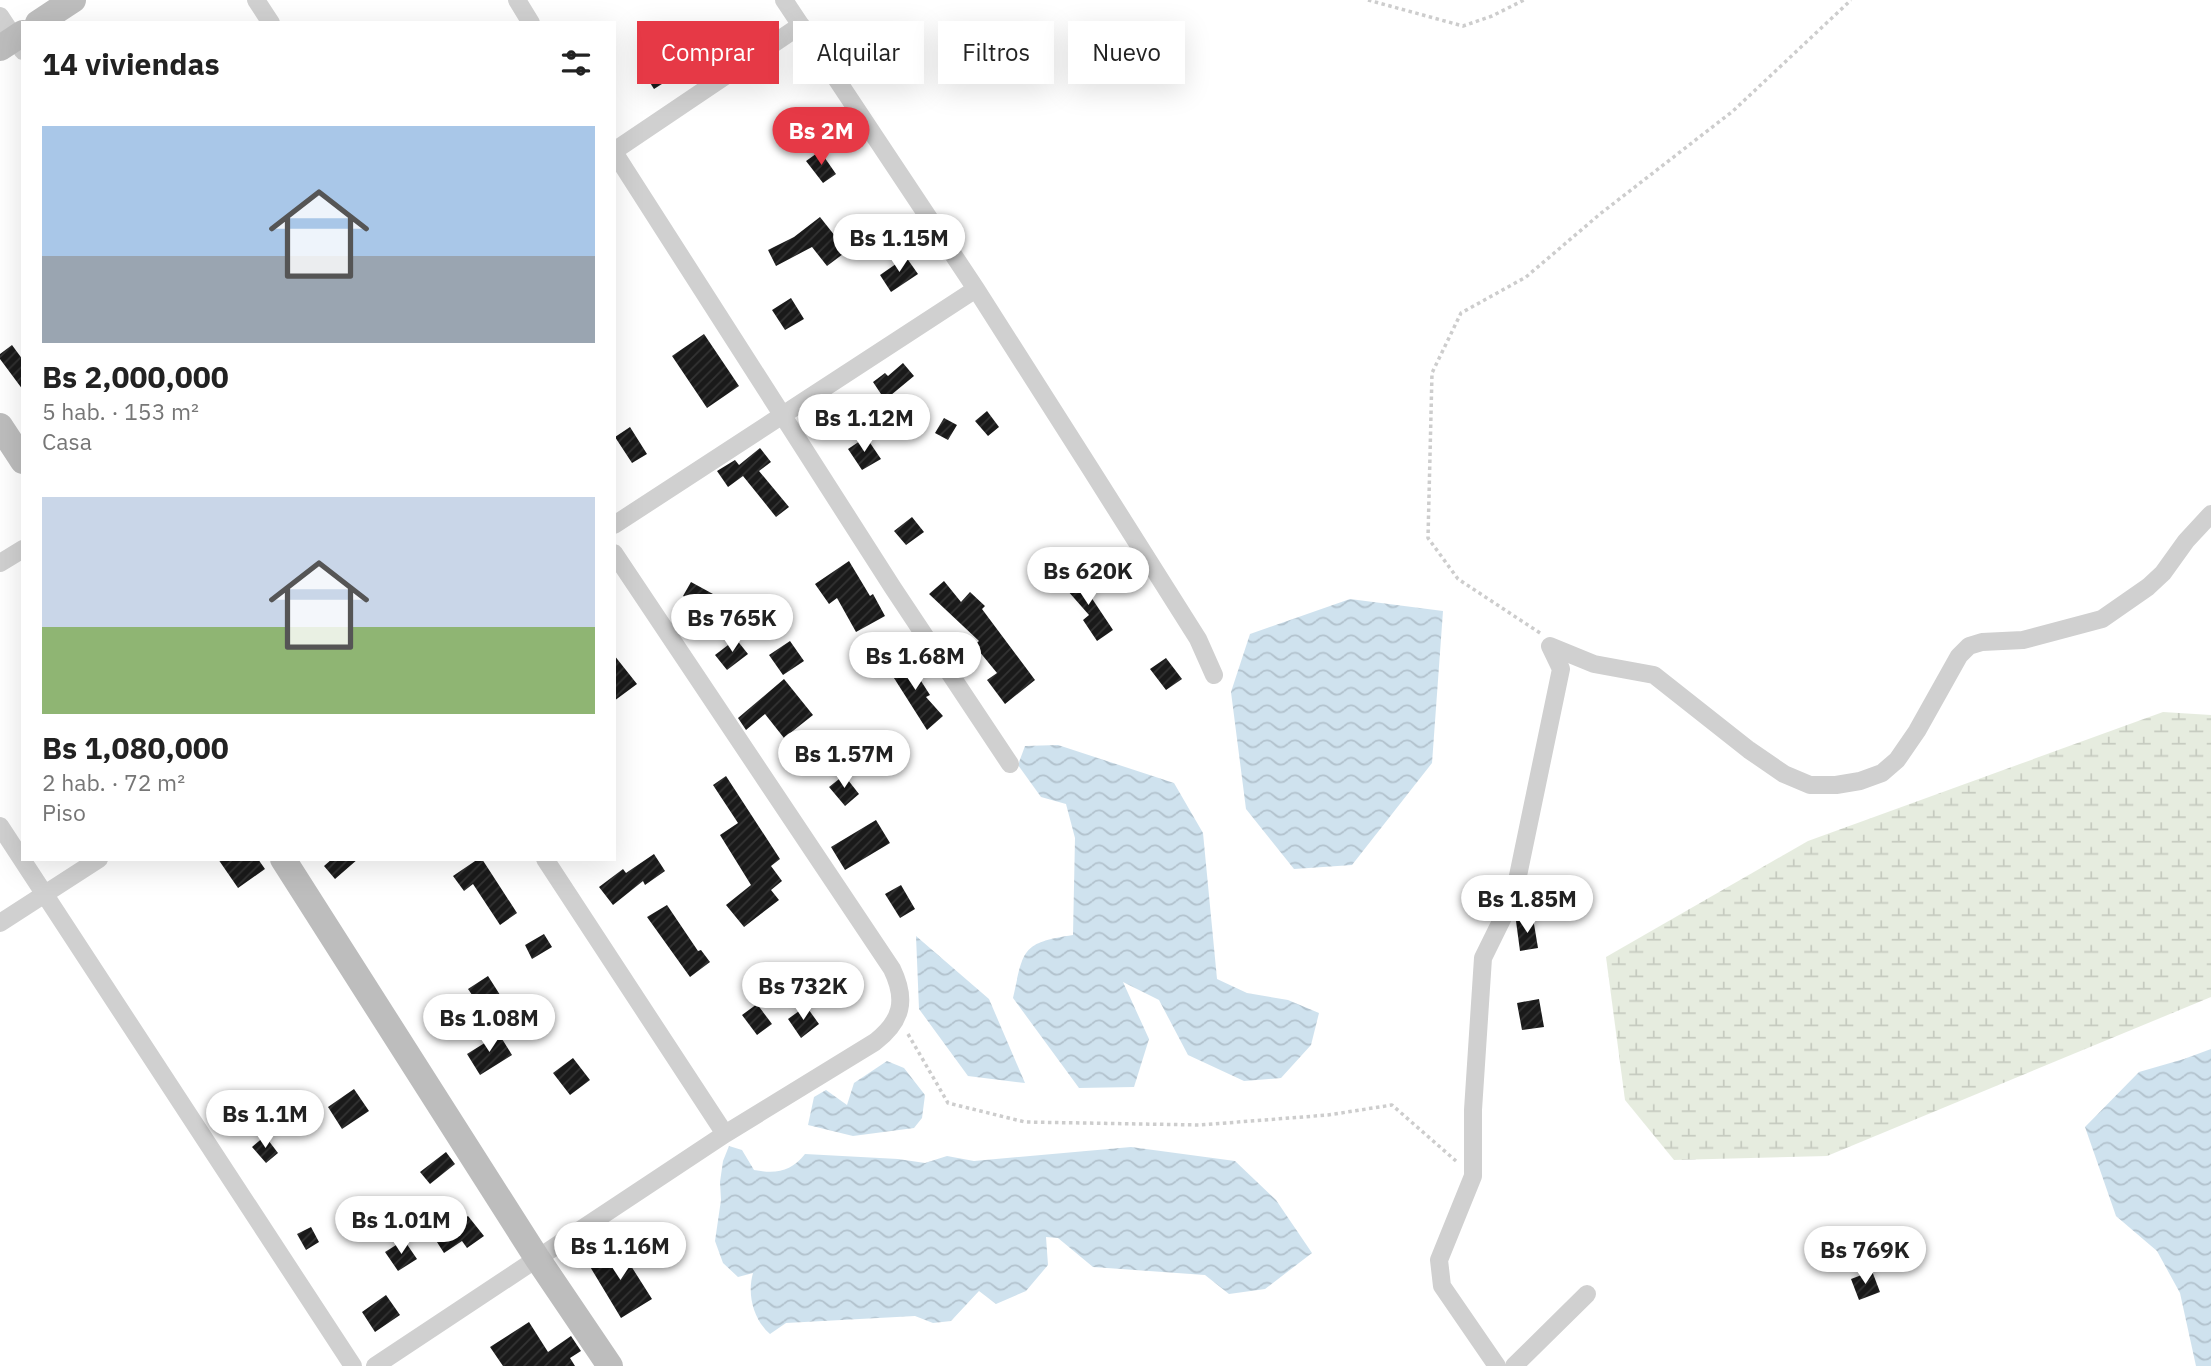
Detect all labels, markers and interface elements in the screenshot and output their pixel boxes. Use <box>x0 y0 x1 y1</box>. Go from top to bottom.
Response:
chip: Comprar <box>637 21 779 84</box>
chip: Alquilar <box>793 21 924 84</box>
chip: Filtros <box>938 21 1054 84</box>
chip: Nuevo <box>1068 21 1185 84</box>
text: 14 viviendas <box>42 44 220 83</box>
icon: filters <box>557 44 595 82</box>
pin: Bs 2M <box>772 108 870 167</box>
text: Bs 2M <box>789 115 854 145</box>
icon: home <box>256 171 382 297</box>
pin: Bs 1.15M <box>827 215 971 274</box>
text: Bs 1.15M <box>849 222 949 252</box>
text: Bs 2,000,000 <box>42 357 229 396</box>
pin: Bs 1.12M <box>792 394 936 454</box>
text: 5 hab. · 153 m² <box>42 396 199 426</box>
text: Bs 1.12M <box>814 402 914 432</box>
text: Casa <box>42 426 92 456</box>
icon: home <box>256 542 382 668</box>
pin: Bs 620K <box>1023 548 1153 607</box>
text: Bs 620K <box>1043 555 1133 585</box>
pin: Bs 765K <box>667 594 797 654</box>
text: Bs 765K <box>687 602 777 632</box>
pin: Bs 1.68M <box>843 632 987 692</box>
text: Bs 1.68M <box>865 640 965 670</box>
text: Bs 1,080,000 <box>42 728 229 767</box>
pin: Bs 1.57M <box>772 730 916 790</box>
text: Bs 1.57M <box>794 738 894 768</box>
text: 2 hab. · 72 m² <box>42 767 185 797</box>
text: Piso <box>42 797 86 827</box>
pin: Bs 1.85M <box>1455 876 1599 935</box>
text: Bs 1.85M <box>1477 883 1577 913</box>
pin: Bs 732K <box>738 962 868 1022</box>
text: Bs 732K <box>758 970 848 1000</box>
pin: Bs 1.08M <box>417 995 561 1054</box>
text: Bs 1.08M <box>439 1002 539 1032</box>
pin: Bs 1.1M <box>200 1090 330 1150</box>
text: Bs 1.1M <box>222 1098 308 1128</box>
pin: Bs 1.01M <box>329 1196 473 1256</box>
text: Bs 1.01M <box>351 1204 451 1234</box>
pin: Bs 1.16M <box>548 1222 692 1282</box>
pin: Bs 769K <box>1800 1226 1930 1286</box>
text: Bs 1.16M <box>570 1230 670 1260</box>
text: Bs 769K <box>1820 1234 1910 1264</box>

